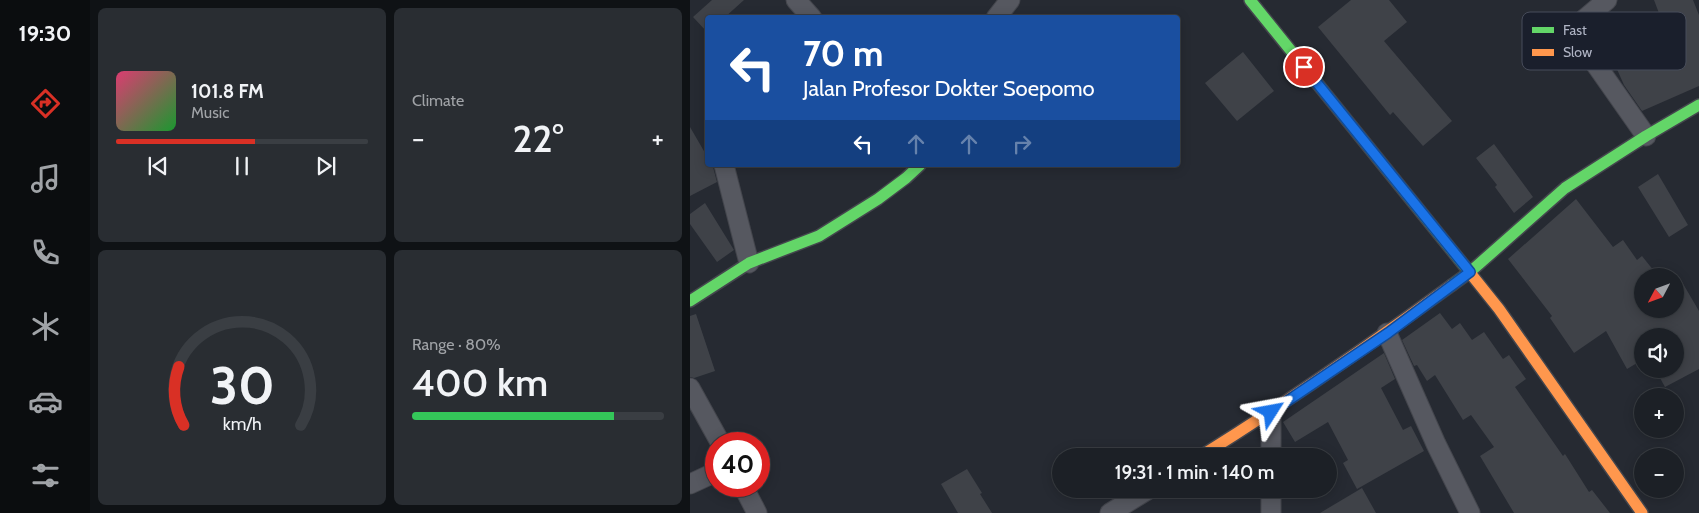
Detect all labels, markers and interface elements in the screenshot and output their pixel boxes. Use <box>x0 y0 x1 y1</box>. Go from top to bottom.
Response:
legend <box>1522 12 1686 70</box>
text: 19:30 <box>19 20 71 47</box>
text: Fast <box>1563 21 1587 39</box>
text: 70 m <box>803 32 884 75</box>
icon: left <box>720 35 785 100</box>
text: Slow <box>1563 43 1592 61</box>
pin <box>1283 46 1325 88</box>
icon: arrive <box>1290 53 1318 81</box>
text: Jalan Profesor Dokter Soepomo <box>803 75 1095 102</box>
text: 101.8 FM <box>191 80 264 103</box>
icon: directions <box>28 86 63 121</box>
text: Climate <box>412 91 464 110</box>
text: Music <box>191 103 229 122</box>
text: 22° <box>512 115 564 162</box>
text: − <box>412 121 424 155</box>
text: + <box>652 121 664 155</box>
icon: left <box>849 130 877 158</box>
icon: ahead <box>902 130 930 158</box>
icon: ahead <box>955 130 983 158</box>
icon: right <box>1008 130 1036 158</box>
icon: previous <box>144 152 172 180</box>
icon: pause <box>228 152 256 180</box>
icon: next <box>312 152 340 180</box>
icon: music <box>28 161 63 196</box>
icon: phone <box>28 235 63 270</box>
north arrow <box>1634 268 1684 318</box>
map controls <box>1634 268 1684 498</box>
icon: climate <box>28 309 63 344</box>
button: sound <box>1634 328 1684 378</box>
text: Range · 80% <box>412 335 501 354</box>
text: 30 <box>210 354 274 417</box>
text: 400 km <box>412 359 548 406</box>
icon: car <box>28 384 63 419</box>
position arrow <box>1244 385 1296 437</box>
button: + <box>1634 388 1684 438</box>
text: km/h <box>222 413 262 434</box>
speed limit sign: 40 <box>705 432 770 497</box>
button: − <box>1634 448 1684 498</box>
icon: filters <box>28 458 63 493</box>
text: 19:31 · 1 min · 140 m <box>1115 461 1274 484</box>

